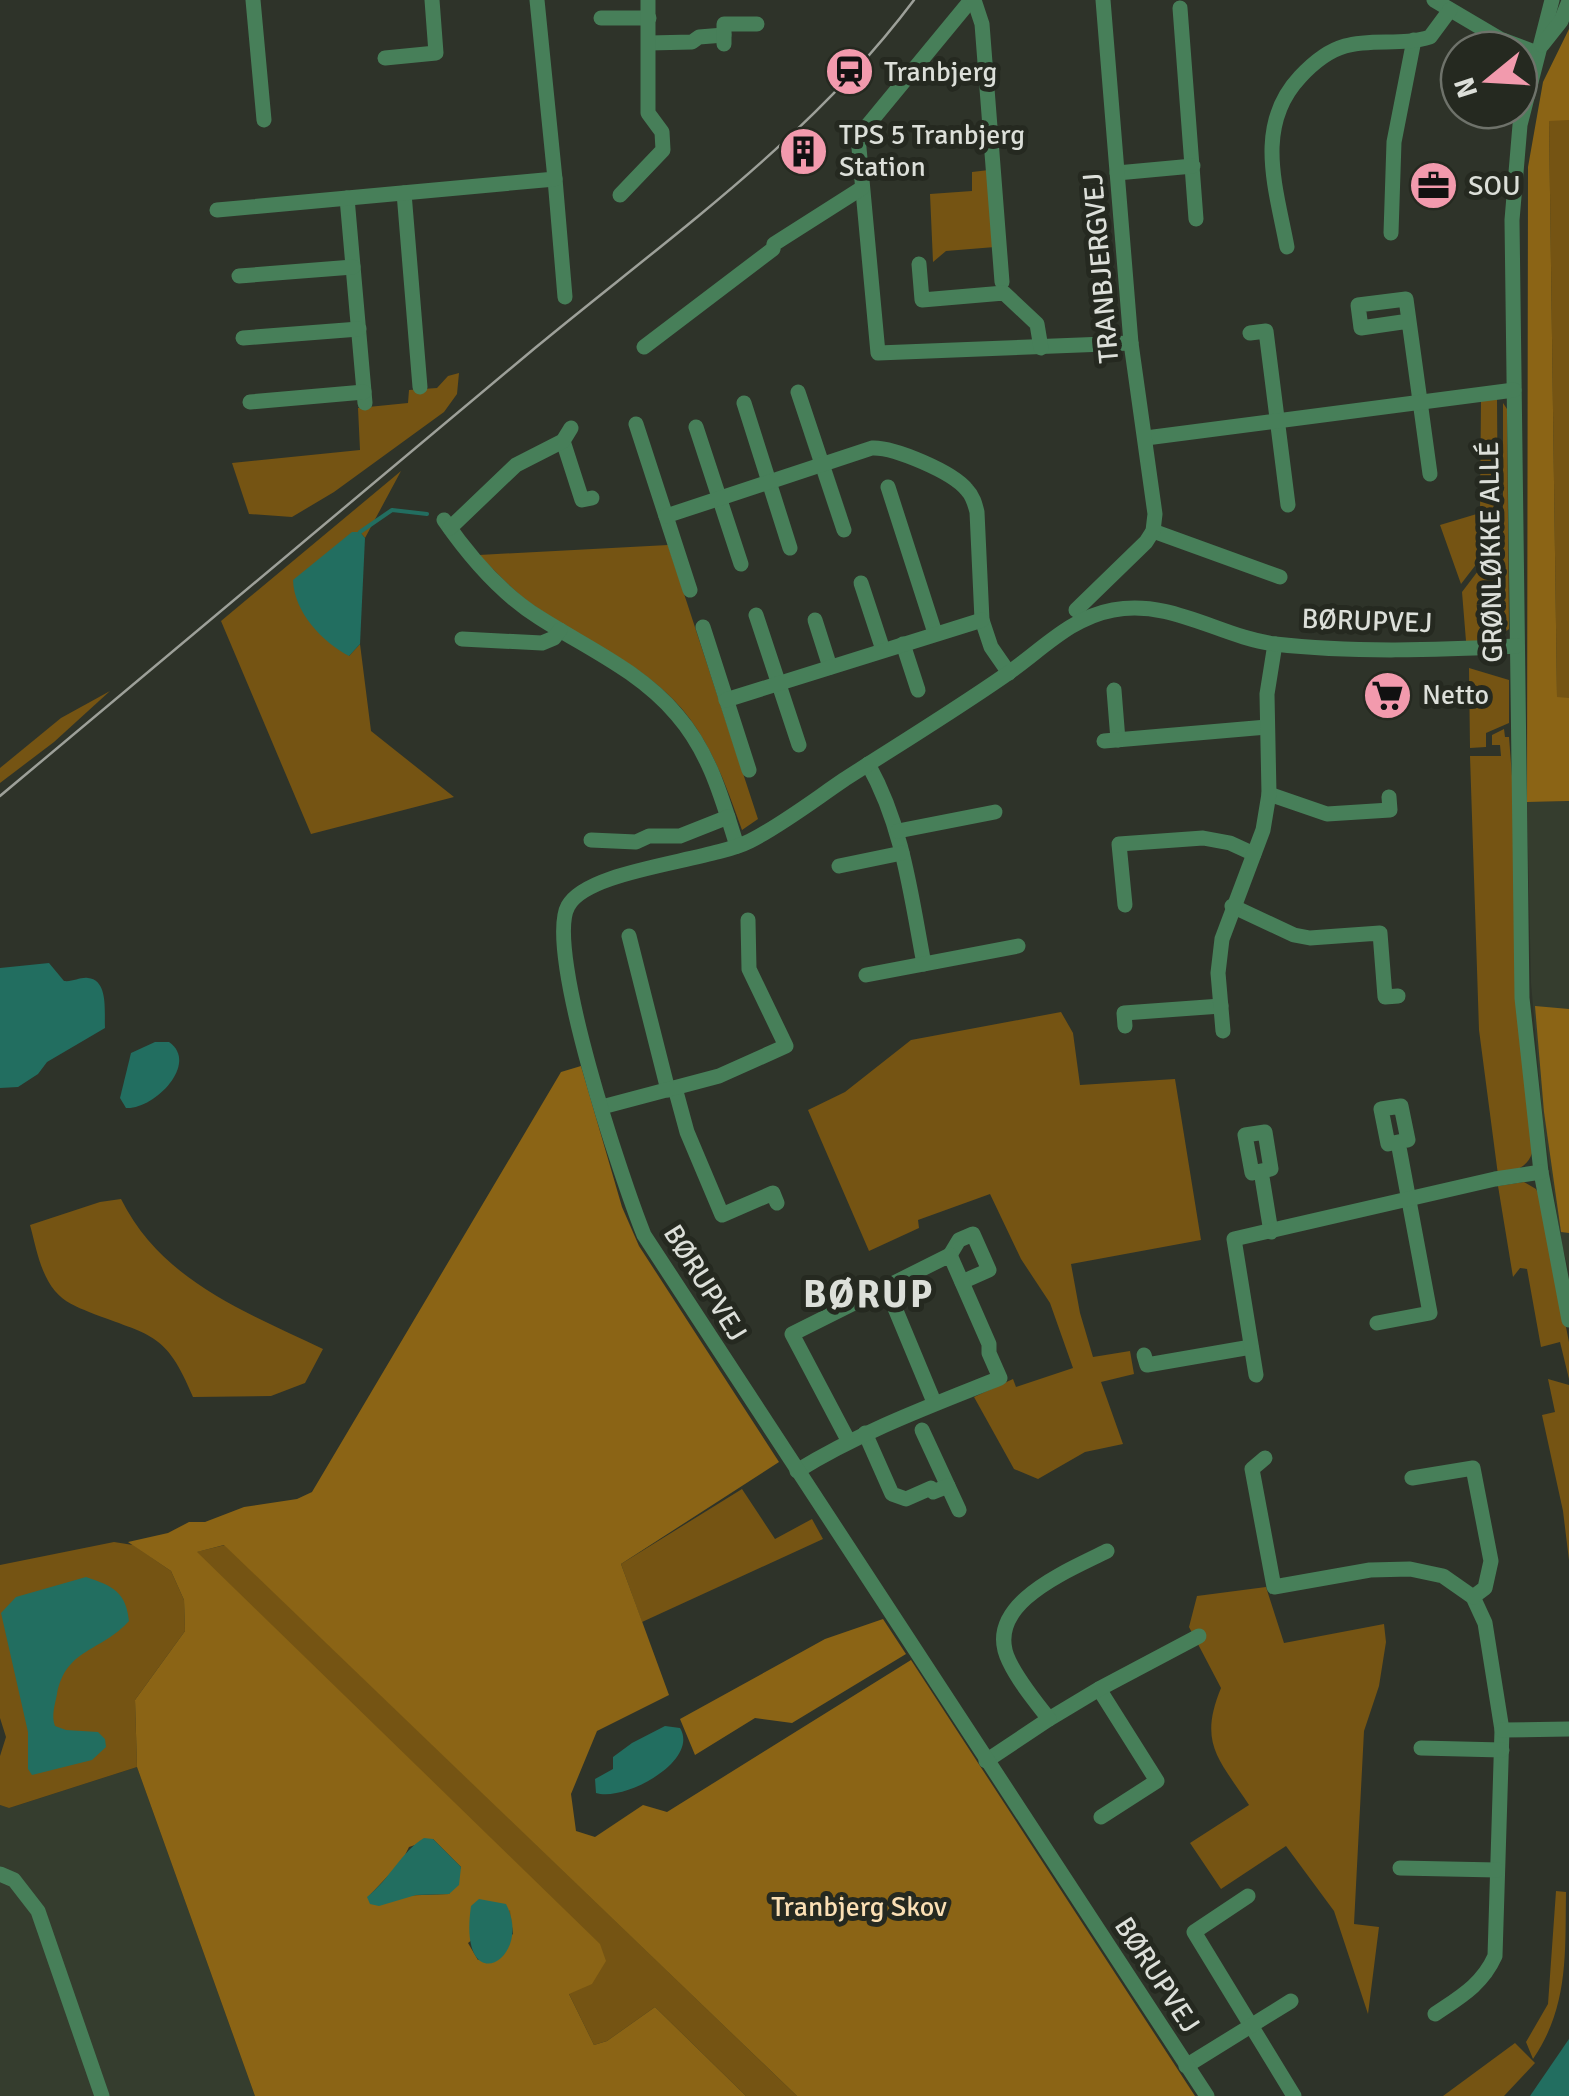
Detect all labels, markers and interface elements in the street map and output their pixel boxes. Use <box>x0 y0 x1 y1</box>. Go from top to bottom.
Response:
north arrow <box>1439 30 1539 130</box>
station icon: Tranbjerg <box>823 46 875 98</box>
place label: Tranbjerg <box>884 55 997 89</box>
text: N <box>1447 73 1485 102</box>
place label: TPS 5 Tranbjerg Station <box>839 118 1025 184</box>
building icon: TPS 5 Tranbjerg Station <box>778 125 830 177</box>
office icon: SOU <box>1407 160 1459 212</box>
place label: SOU <box>1468 169 1521 203</box>
street label: TRANBJERGVEJ <box>1076 172 1126 364</box>
street label: GRØNLØKKE ALLÉ <box>1472 441 1510 663</box>
street label: BØRUPVEJ <box>1301 602 1433 640</box>
supermarket icon: Netto <box>1361 669 1413 721</box>
place label: Netto <box>1422 678 1489 712</box>
street label: BØRUPVEJ <box>656 1219 754 1347</box>
district label: BØRUP <box>803 1271 935 1318</box>
park label: Tranbjerg Skov <box>771 1890 947 1924</box>
street label: BØRUPVEJ <box>1107 1911 1207 2039</box>

